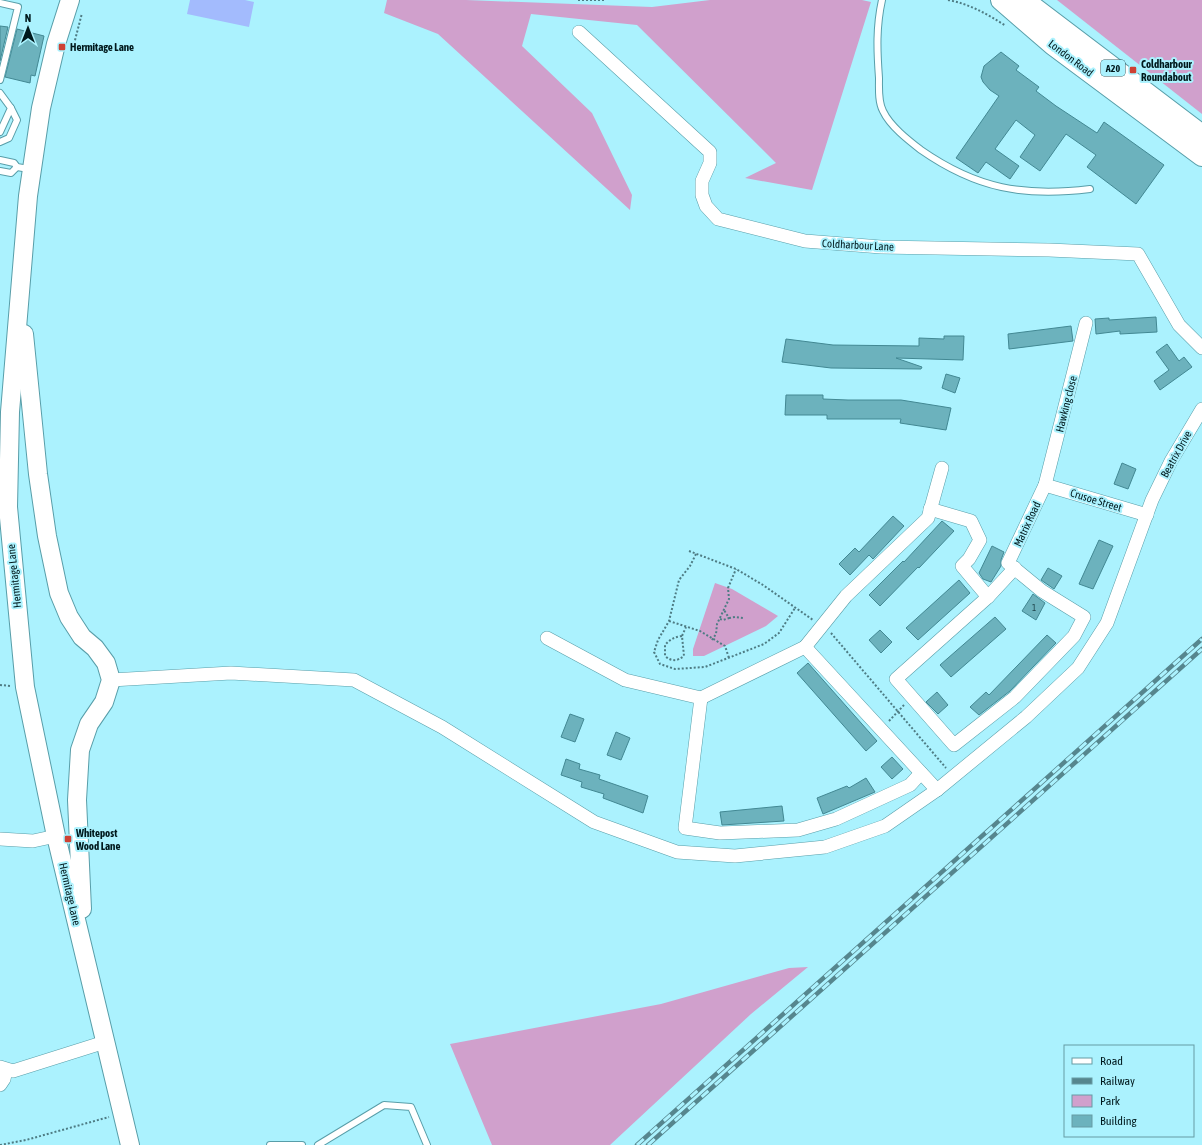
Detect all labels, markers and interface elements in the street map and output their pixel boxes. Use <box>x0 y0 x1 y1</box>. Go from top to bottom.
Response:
north arrow <box>8 8 48 48</box>
text: N <box>25 12 31 24</box>
street label: London Road <box>1046 37 1096 79</box>
place label: Hermitage Lane <box>70 41 134 53</box>
marker: Hermitage Lane <box>57 42 67 52</box>
place label: Coldharbour Roundabout <box>1141 58 1193 83</box>
road number: A20 <box>1101 60 1125 76</box>
marker: Coldharbour Roundabout <box>1128 65 1138 75</box>
street label: Coldharbour Lane <box>822 237 894 253</box>
street label: Hawking close <box>1053 375 1079 433</box>
street label: Beatrix Drive <box>1158 429 1194 479</box>
street label: Crusoe Street <box>1069 486 1123 514</box>
street label: Matrix Road <box>1011 500 1043 548</box>
street label: Hermitage Lane <box>5 544 23 608</box>
house number: 1 <box>1032 603 1036 613</box>
place label: Whitepost Wood Lane <box>75 827 120 852</box>
marker: Whitepost Wood Lane <box>63 834 73 844</box>
street label: Hermitage Lane <box>57 861 83 927</box>
legend <box>1064 1045 1194 1137</box>
text: Road <box>1100 1054 1123 1068</box>
text: Railway <box>1100 1074 1135 1088</box>
text: Park <box>1100 1094 1121 1108</box>
text: Building <box>1100 1114 1138 1128</box>

